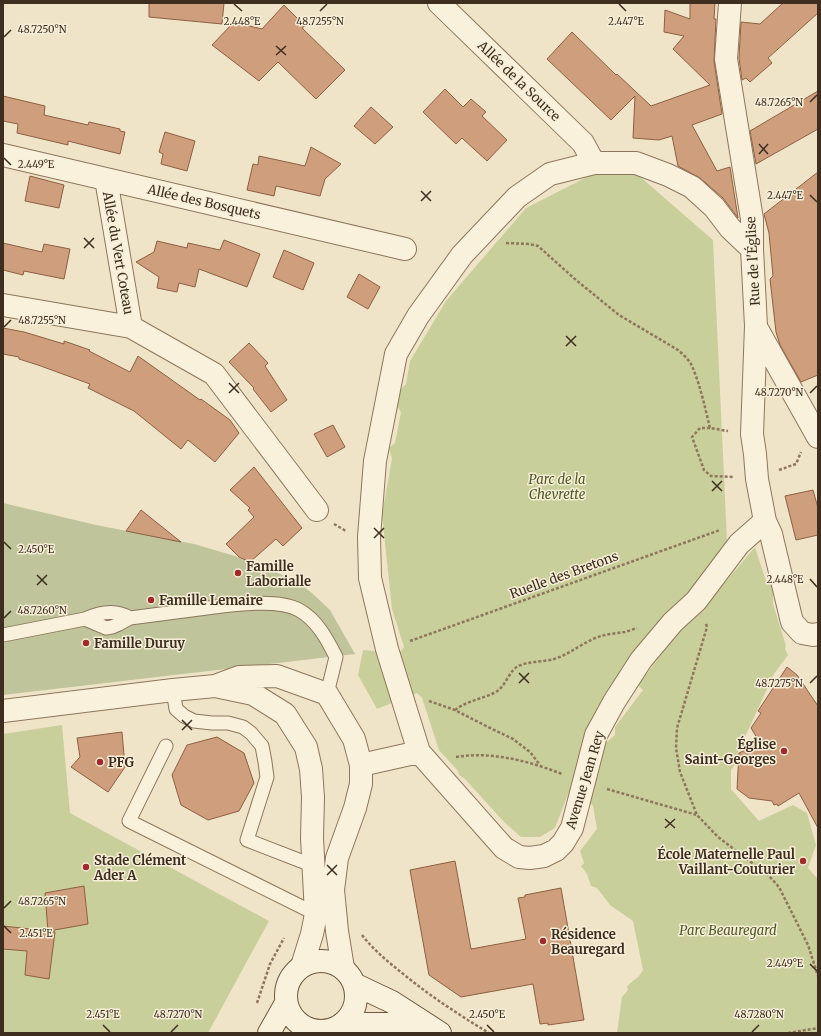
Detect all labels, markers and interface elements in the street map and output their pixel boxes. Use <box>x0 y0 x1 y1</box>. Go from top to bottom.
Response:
text: 2.448°E <box>224 15 261 28</box>
text: 48.7255°N <box>296 15 344 28</box>
text: 2.447°E <box>608 15 645 28</box>
text: 48.7250°N <box>18 23 67 36</box>
street label: Allée de la Source <box>473 37 564 125</box>
text: 48.7265°N <box>755 96 803 109</box>
text: 2.449°E <box>18 158 55 171</box>
street label: Allée des Bosquets <box>145 180 262 223</box>
street label: Allée du Vert Coteau <box>99 189 137 316</box>
text: 2.447°E <box>767 189 804 202</box>
street label: Rue de l'Église <box>741 216 764 306</box>
text: 48.7255°N <box>18 314 66 327</box>
text: 48.7270°N <box>755 386 804 399</box>
park label: Parc de la Chevrette <box>529 471 586 503</box>
text: 2.450°E <box>18 543 55 556</box>
street label: Ruelle des Bretons <box>507 547 621 603</box>
place label: Famille Laborialle <box>246 558 311 590</box>
marker: Famille Laborialle <box>233 568 243 578</box>
text: 2.448°E <box>767 573 804 586</box>
place label: Famille Lemaire <box>159 592 263 609</box>
marker: Famille Lemaire <box>146 595 156 605</box>
text: 48.7260°N <box>17 604 67 617</box>
place label: Famille Duruy <box>94 635 185 652</box>
marker: Famille Duruy <box>81 638 91 648</box>
text: 48.7275°N <box>755 677 803 690</box>
street label: Avenue Jean Rey <box>562 728 608 832</box>
place label: Église Saint-Georges <box>685 735 776 768</box>
marker: Église Saint-Georges <box>779 746 789 756</box>
place label: PFG <box>108 754 135 771</box>
marker: PFG <box>95 757 105 767</box>
place label: École Maternelle Paul Vaillant-Couturier <box>657 845 795 878</box>
place label: Stade Clément Ader A <box>93 852 187 884</box>
marker: École Maternelle Paul Vaillant-Couturier <box>798 856 808 866</box>
marker: Stade Clément Ader A <box>81 862 91 872</box>
text: 48.7265°N <box>18 895 66 908</box>
park label: Parc Beauregard <box>679 922 777 939</box>
place label: Résidence Beauregard <box>551 926 625 958</box>
text: 2.451°E <box>19 927 53 940</box>
marker: Résidence Beauregard <box>538 936 548 946</box>
text: 2.449°E <box>767 957 804 970</box>
text: 2.451°E <box>86 1008 120 1021</box>
text: 48.7270°N <box>154 1008 203 1021</box>
text: 2.450°E <box>469 1008 506 1021</box>
text: 48.7280°N <box>734 1008 784 1021</box>

